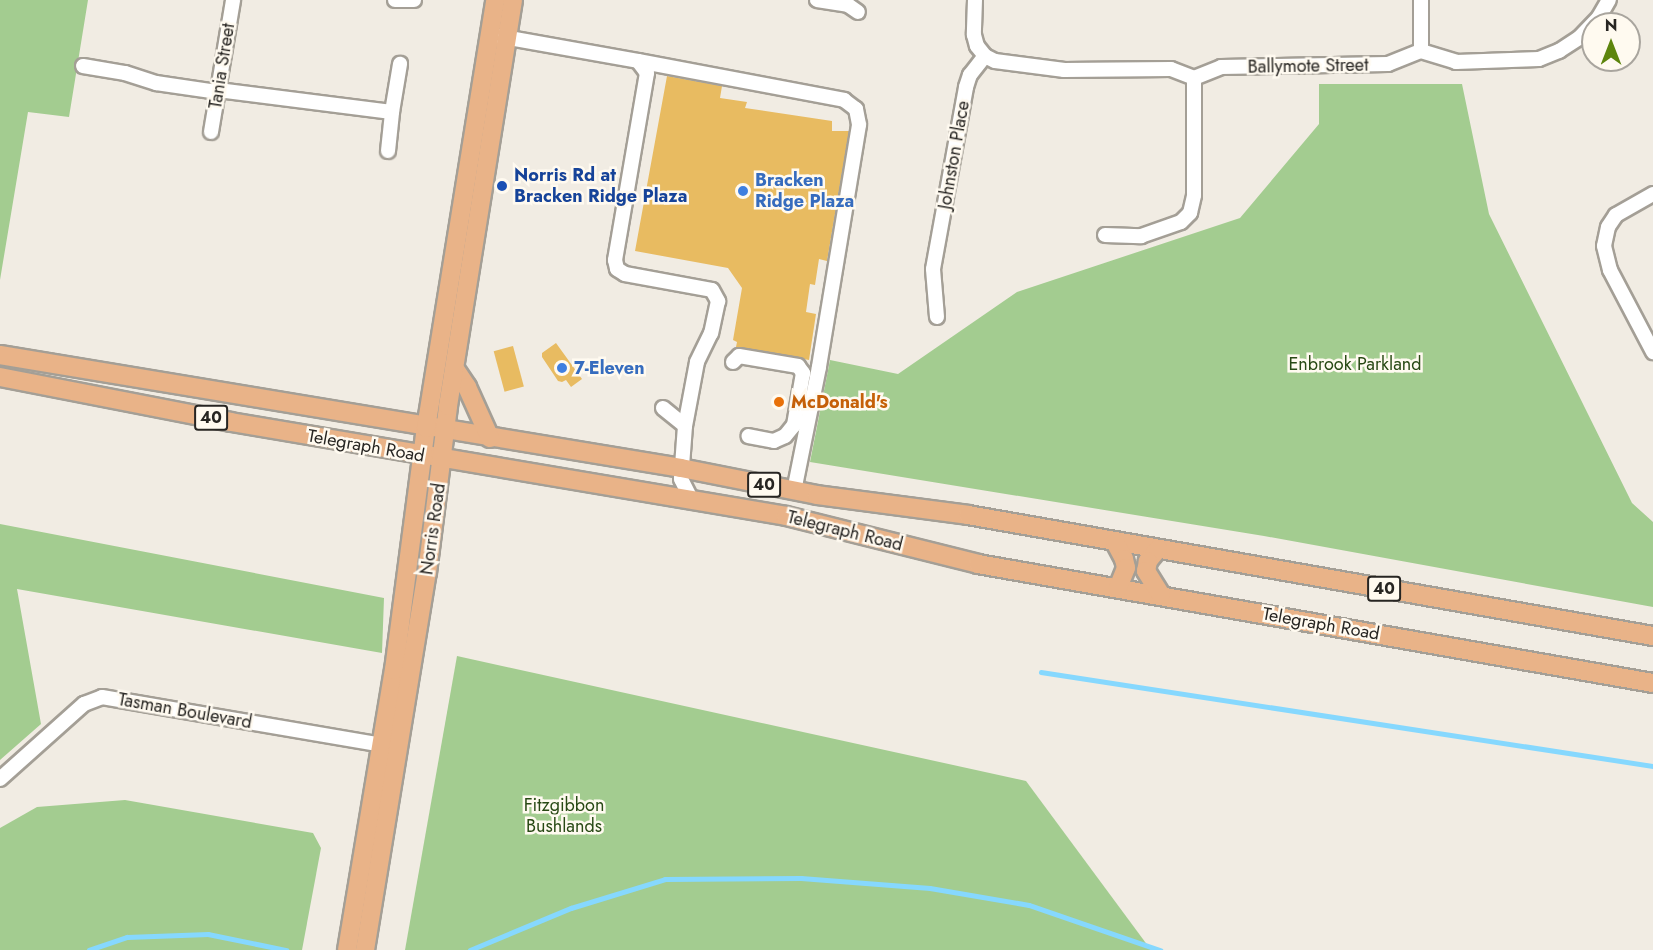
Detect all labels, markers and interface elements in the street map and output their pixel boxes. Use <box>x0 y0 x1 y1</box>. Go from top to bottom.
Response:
north arrow <box>1581 12 1641 72</box>
text: N <box>1605 14 1617 37</box>
street label: Tania Street <box>205 22 239 110</box>
street label: Ballymote Street <box>1247 54 1369 78</box>
street label: Johnston Place <box>934 99 974 211</box>
place label: Norris Rd at Bracken Ridge Plaza <box>514 165 687 207</box>
place label: Bracken Ridge Plaza <box>755 170 854 213</box>
marker: Norris Rd at Bracken Ridge Plaza <box>495 179 509 193</box>
marker: Bracken Ridge Plaza <box>736 184 750 198</box>
park label: Enbrook Parkland <box>1288 353 1422 375</box>
place label: 7-Eleven <box>574 357 644 379</box>
marker: 7-Eleven <box>555 361 569 375</box>
place label: McDonald's <box>791 391 888 413</box>
marker: McDonald's <box>772 395 786 409</box>
road number: 40 <box>193 405 229 431</box>
street label: Telegraph Road <box>306 425 426 467</box>
road number: 40 <box>746 472 782 498</box>
street label: Norris Road <box>416 482 450 576</box>
street label: Telegraph Road <box>785 506 905 556</box>
road number: 40 <box>1366 576 1402 602</box>
street label: Telegraph Road <box>1261 603 1381 645</box>
street label: Tasman Boulevard <box>116 689 254 733</box>
park label: Fitzgibbon Bushlands <box>524 795 604 838</box>

